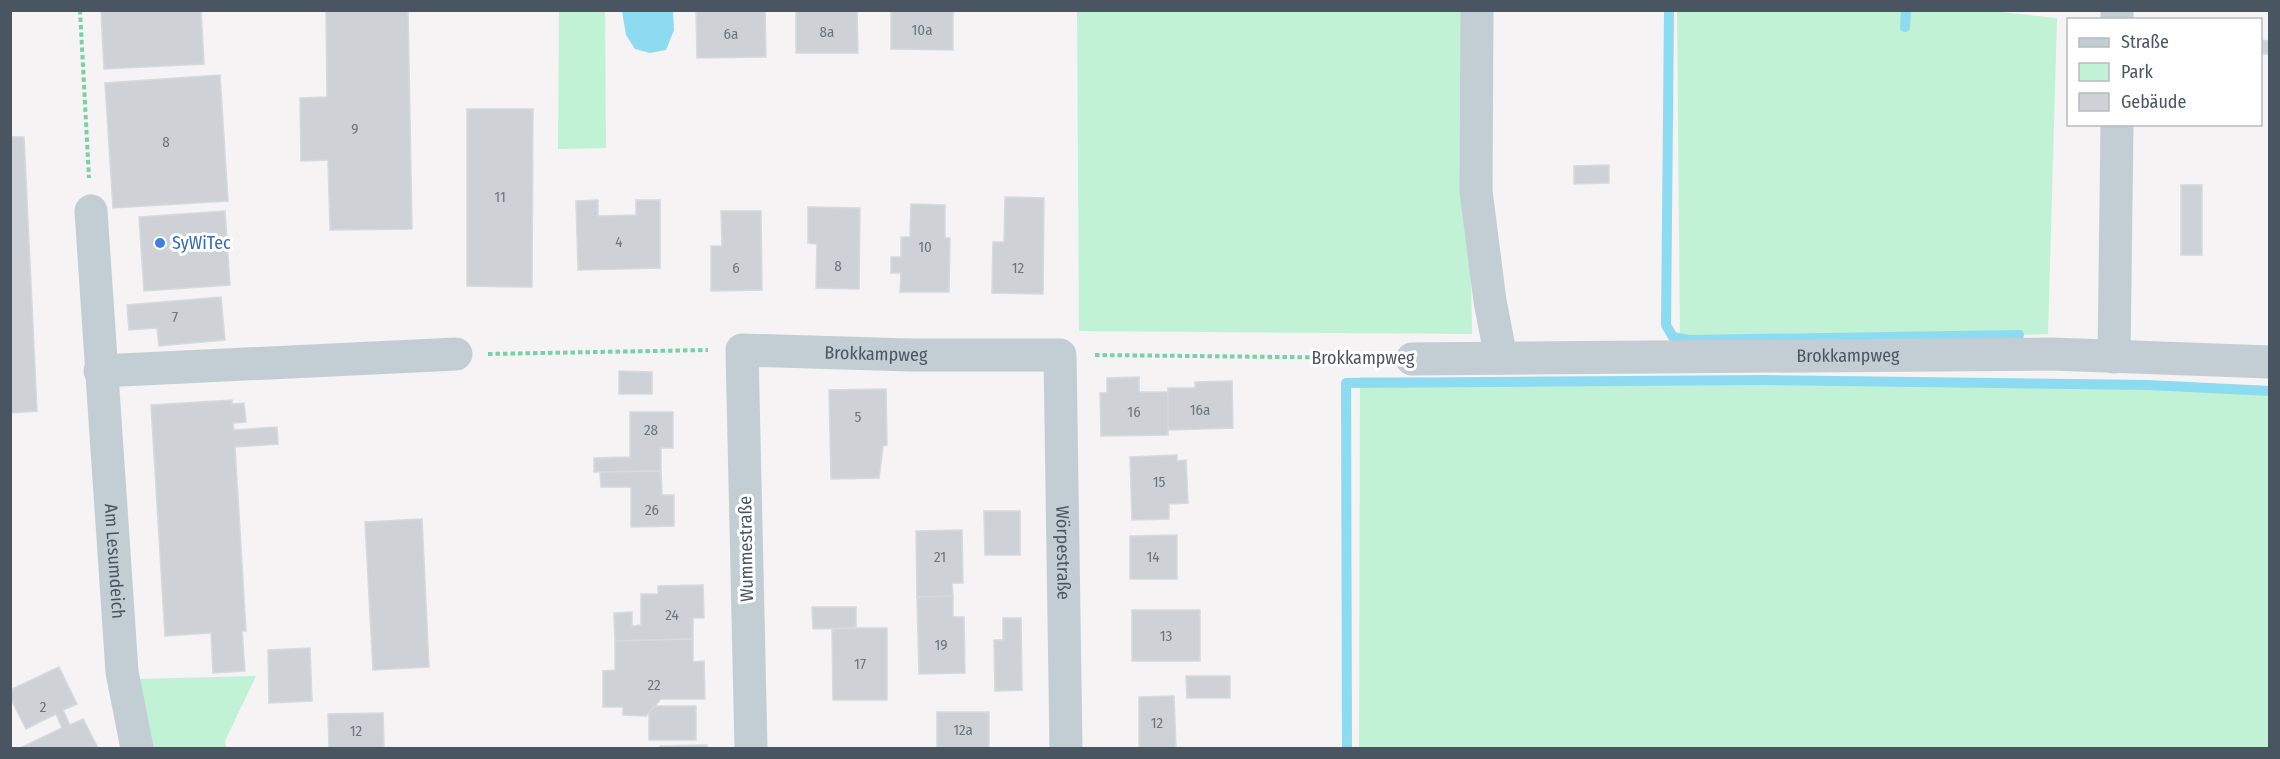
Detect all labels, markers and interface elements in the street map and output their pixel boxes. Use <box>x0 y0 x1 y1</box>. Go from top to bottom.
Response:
legend <box>2067 18 2262 126</box>
house number: 10a <box>911 21 933 39</box>
house number: 8a <box>820 23 834 41</box>
house number: 6a <box>724 25 738 43</box>
text: Straße <box>2121 31 2169 53</box>
text: Park <box>2121 61 2154 83</box>
text: Gebäude <box>2121 91 2187 113</box>
house number: 9 <box>351 120 359 138</box>
house number: 8 <box>162 133 170 151</box>
house number: 11 <box>494 188 506 206</box>
place label: SyWiTec <box>172 232 231 254</box>
house number: 4 <box>615 233 623 251</box>
marker: SyWiTec <box>153 236 167 250</box>
house number: 10 <box>918 238 932 256</box>
house number: 8 <box>834 257 842 275</box>
house number: 6 <box>732 259 740 277</box>
house number: 12 <box>1012 259 1025 277</box>
house number: 7 <box>172 308 178 326</box>
street label: Brokkampweg <box>824 341 928 366</box>
street label: Brokkampweg <box>1796 344 1900 367</box>
street label: Brokkampweg <box>1312 347 1415 369</box>
house number: 16a <box>1190 401 1210 419</box>
house number: 16 <box>1127 403 1141 421</box>
house number: 5 <box>855 408 862 426</box>
house number: 28 <box>644 421 658 439</box>
house number: 15 <box>1153 473 1165 491</box>
street label: Wummestraße <box>734 496 758 602</box>
house number: 26 <box>645 501 659 519</box>
street label: Am Lesumdeich <box>100 503 129 619</box>
street label: Wörpestraße <box>1051 506 1075 600</box>
house number: 21 <box>934 548 946 566</box>
house number: 14 <box>1146 548 1160 566</box>
house number: 24 <box>665 606 679 624</box>
house number: 13 <box>1160 627 1173 645</box>
house number: 19 <box>934 636 948 654</box>
house number: 17 <box>854 655 866 673</box>
house number: 22 <box>647 676 661 694</box>
house number: 2 <box>40 698 47 716</box>
house number: 12 <box>1151 714 1164 732</box>
house number: 12a <box>953 721 973 739</box>
house number: 12 <box>350 722 363 740</box>

